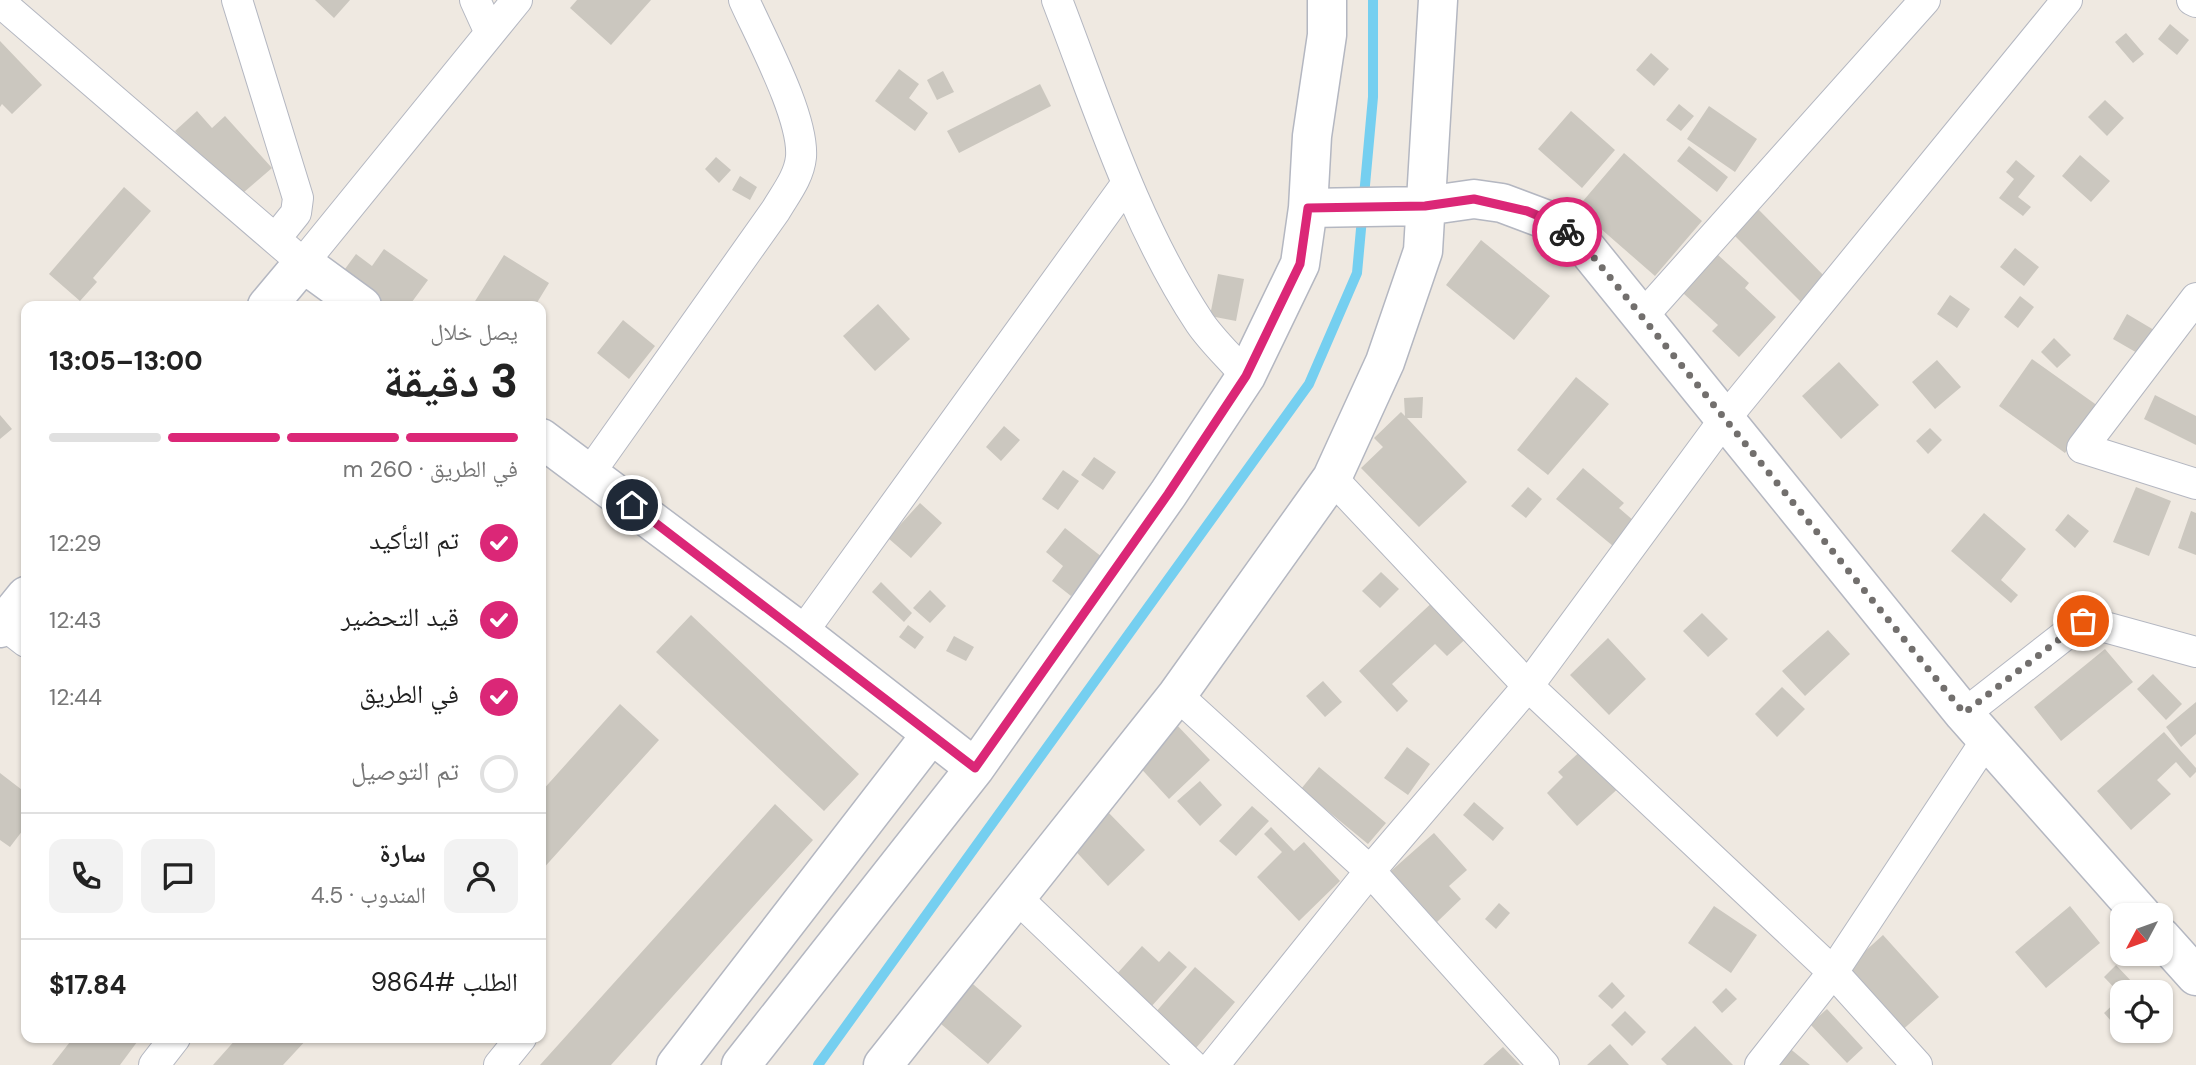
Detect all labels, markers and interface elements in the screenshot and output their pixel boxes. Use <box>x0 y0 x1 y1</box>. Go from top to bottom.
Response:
courier <box>1532 197 1602 267</box>
icon: bike <box>1548 213 1586 251</box>
text: يصل خلال <box>430 317 518 347</box>
text: 13:00–13:05 <box>49 344 203 378</box>
text: 3 دقيقة <box>383 351 518 411</box>
text: في الطريق · 260 m <box>343 454 518 484</box>
pin <box>602 475 662 535</box>
icon: home <box>613 486 651 524</box>
text: تم التأكيد <box>369 523 459 557</box>
icon: check <box>480 524 518 562</box>
text: 12:29 <box>49 528 102 558</box>
pin <box>2053 591 2113 651</box>
text: قيد التحضير <box>341 600 459 634</box>
icon: check <box>480 601 518 639</box>
icon: bag <box>2064 602 2102 640</box>
text: 12:43 <box>49 605 102 635</box>
text: في الطريق <box>359 677 459 711</box>
icon: check <box>480 678 518 716</box>
text: 12:44 <box>49 682 102 712</box>
text: تم التوصيل <box>351 754 459 788</box>
text: سارة <box>379 836 426 870</box>
button: phone <box>49 839 123 913</box>
button: chat <box>141 839 215 913</box>
button: person <box>444 839 518 913</box>
text: المندوب · 4.5 <box>311 880 426 910</box>
north arrow <box>2110 903 2174 966</box>
map controls <box>2110 903 2173 1043</box>
text: الطلب #9864 <box>371 965 518 999</box>
text: $17.84 <box>49 968 126 1002</box>
button: locate <box>2110 980 2173 1043</box>

